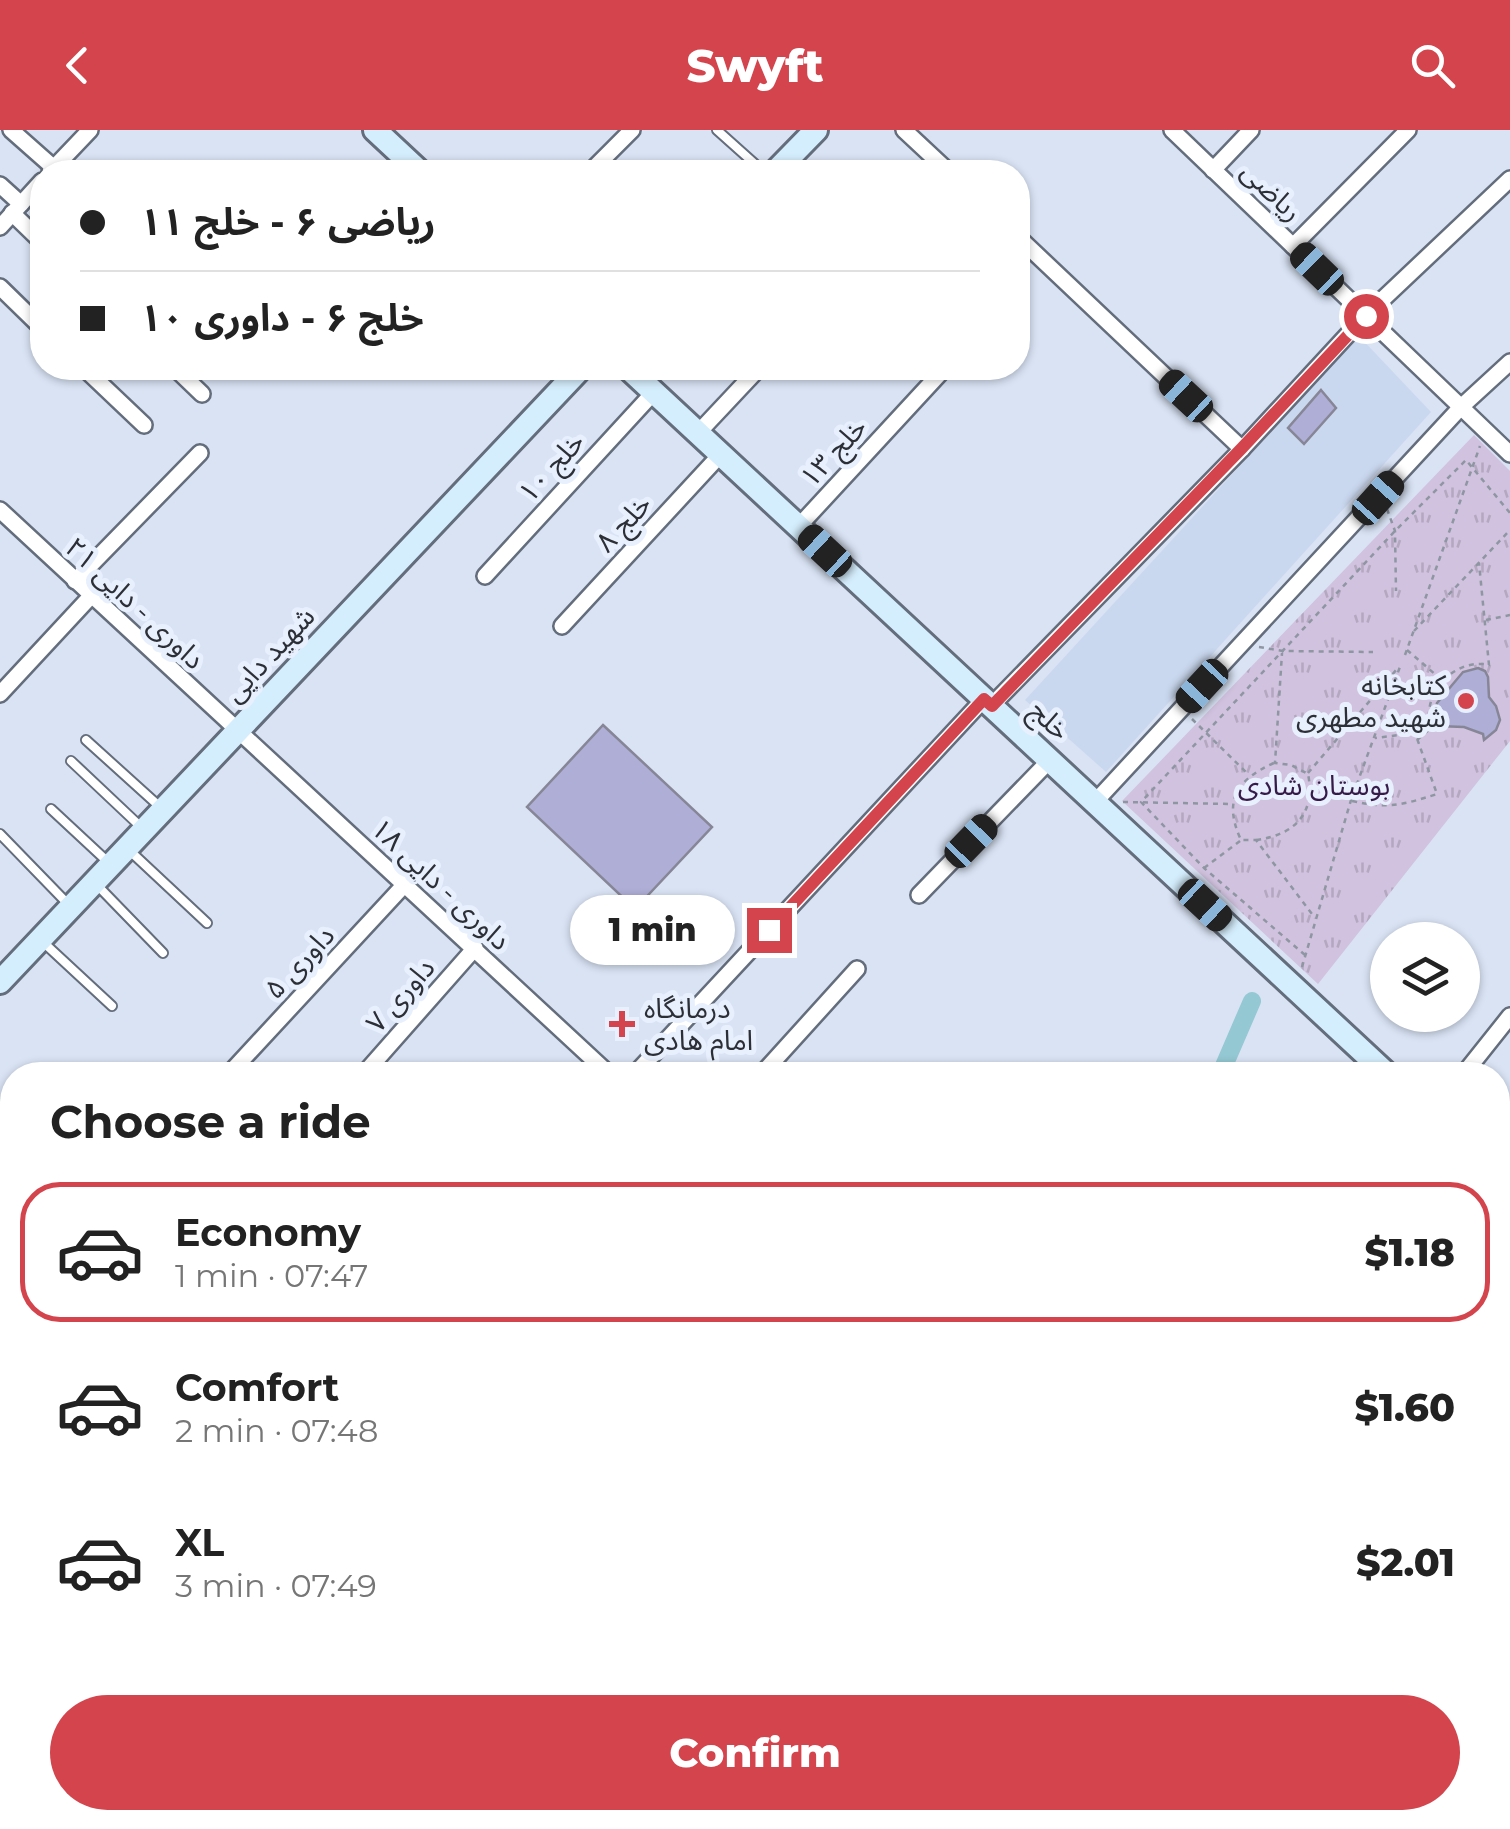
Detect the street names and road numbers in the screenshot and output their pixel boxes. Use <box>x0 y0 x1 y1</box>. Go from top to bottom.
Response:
street label: ریاضی <box>1234 154 1310 228</box>
street label: خلج ۱۳ <box>792 410 876 496</box>
street label: خلج ۱۰ <box>511 425 594 512</box>
street label: خلج ۸ <box>588 487 661 562</box>
street label: داوری - دایی ۲۱ <box>58 530 212 676</box>
street label: شهید دایی <box>216 599 322 709</box>
street label: خلج <box>1020 693 1077 750</box>
street label: داوری - دایی ۱۸ <box>364 811 518 957</box>
street label: داوری ۵ <box>257 918 341 1006</box>
street label: داوری ۷ <box>358 951 442 1039</box>

